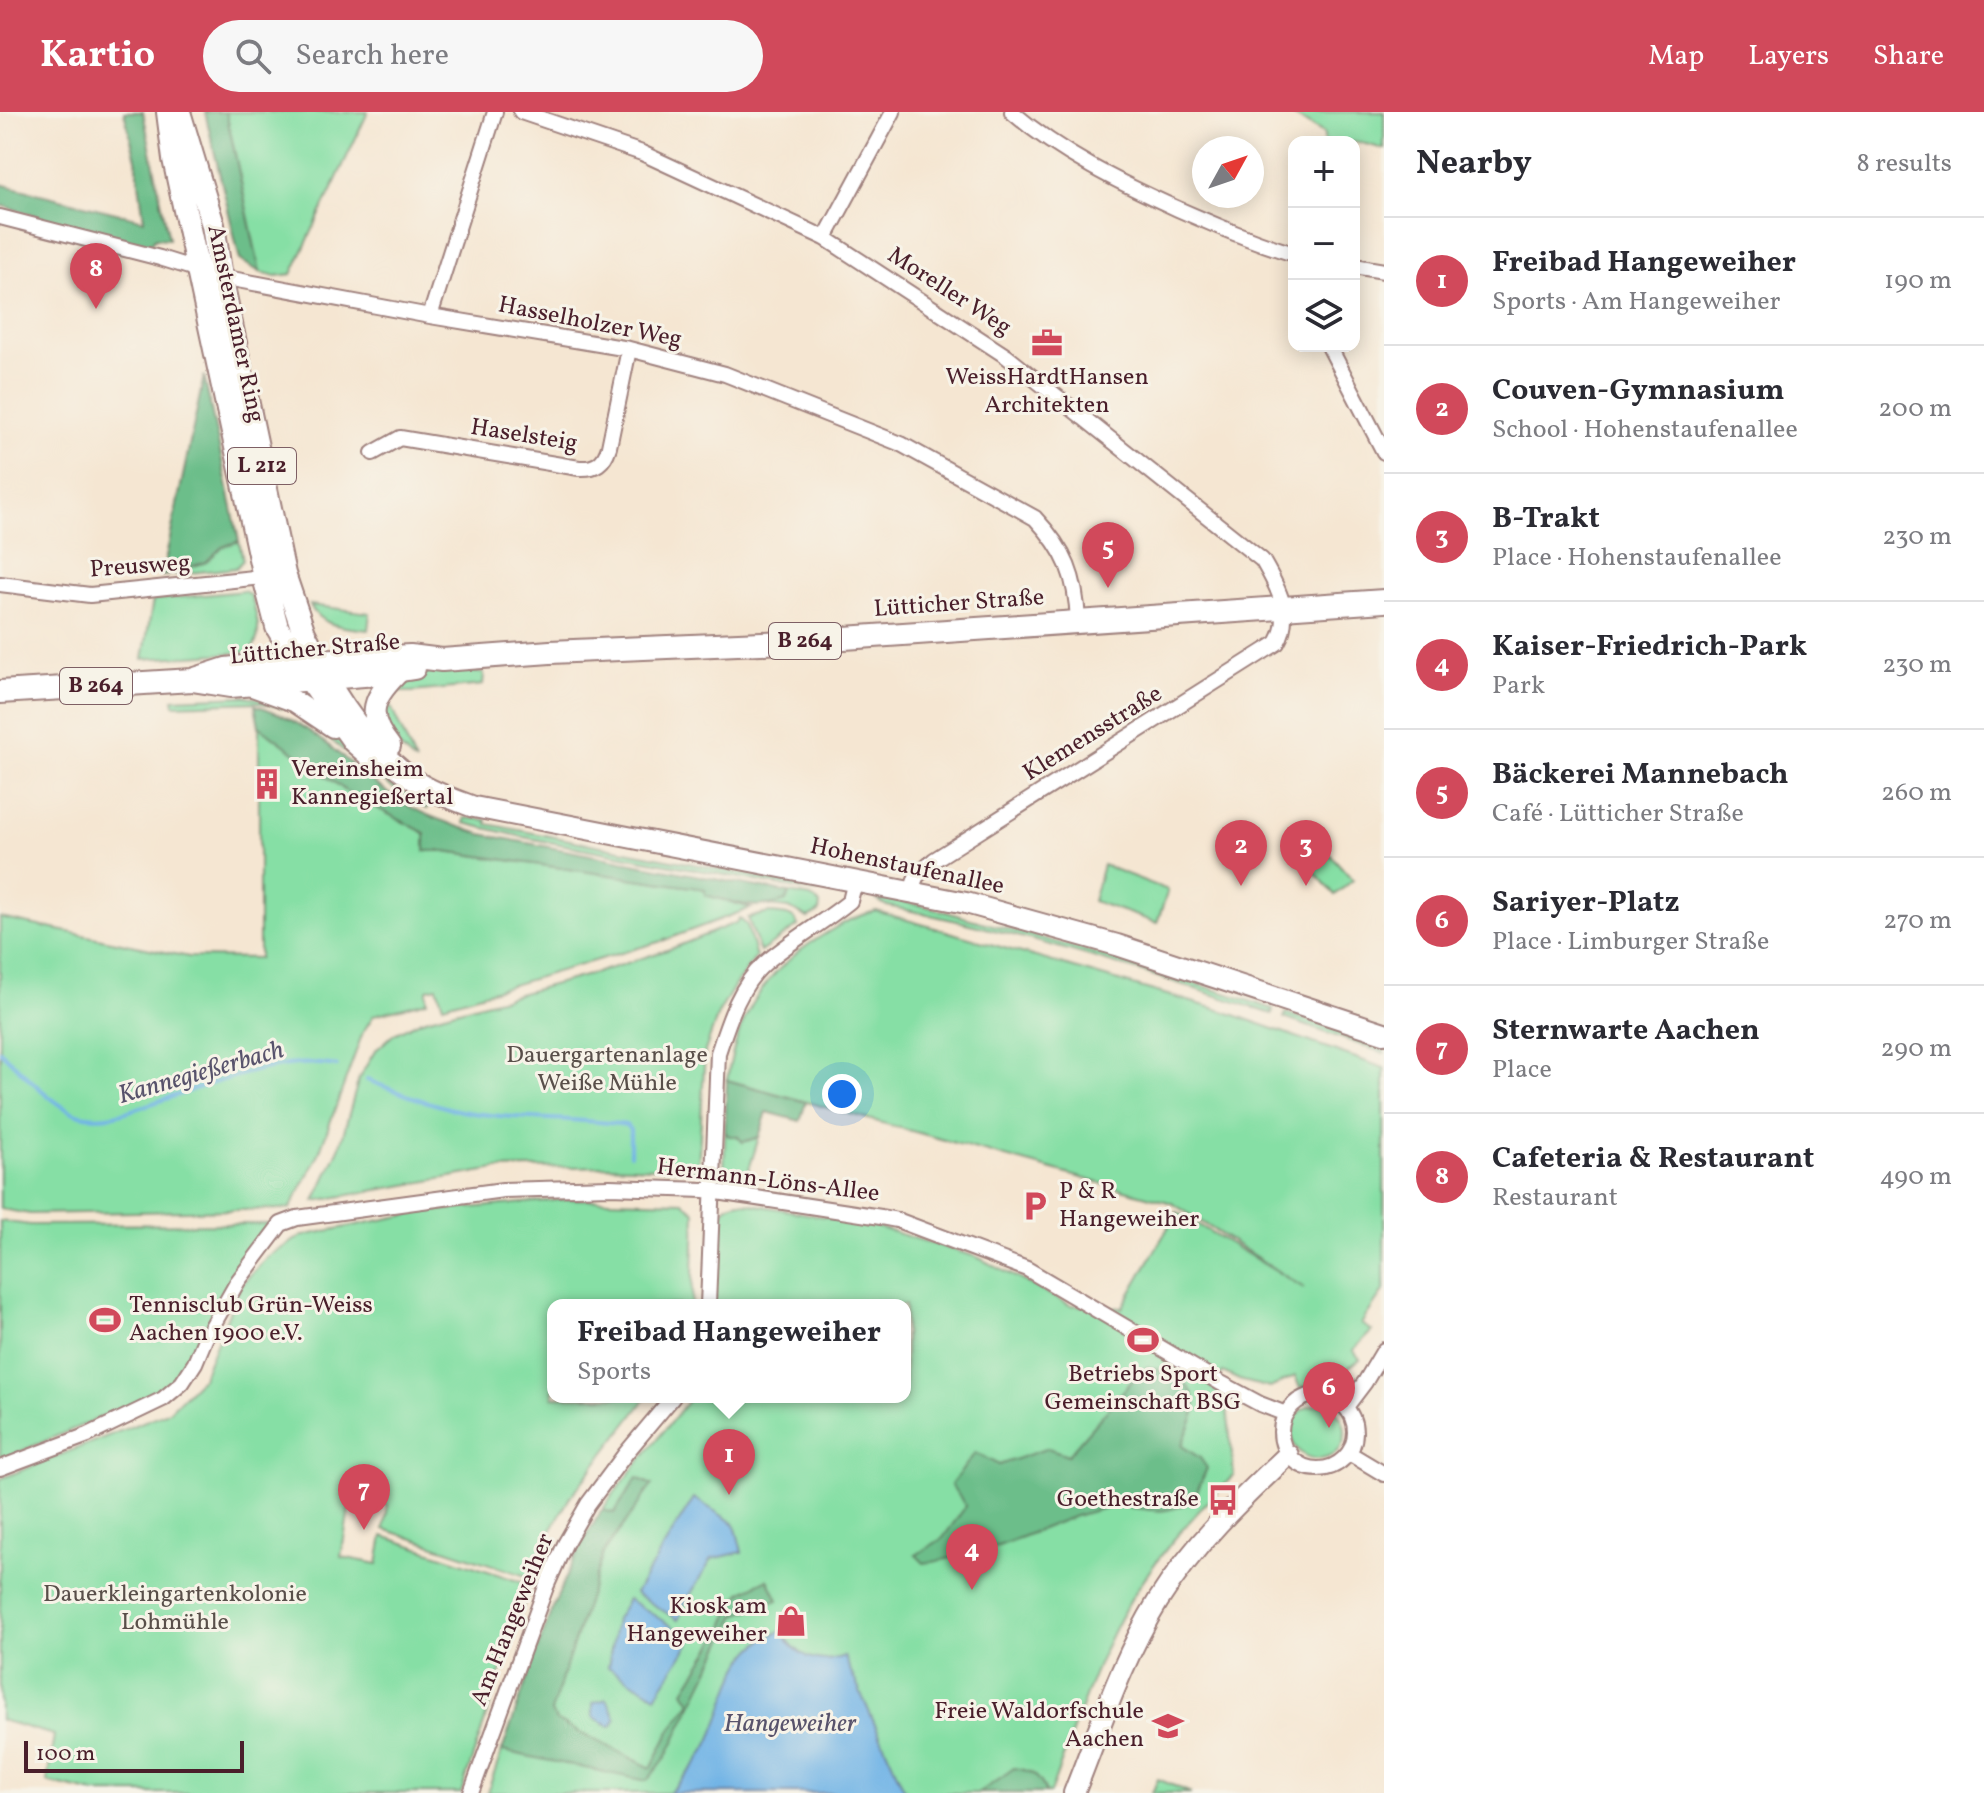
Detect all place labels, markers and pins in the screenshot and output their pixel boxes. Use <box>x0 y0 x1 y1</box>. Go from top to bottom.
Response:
pin: 8 <box>70 243 122 309</box>
office icon: WeissHardtHansen Architekten <box>1030 326 1064 360</box>
place label: WeissHardtHansen Architekten <box>945 361 1149 423</box>
pin: 5 <box>1082 522 1134 588</box>
place label: Vereinsheim Kannegießertal <box>291 753 453 815</box>
building icon: Vereinsheim Kannegießertal <box>250 767 284 801</box>
pin: 2 <box>1215 820 1267 886</box>
pin: 3 <box>1280 820 1332 886</box>
place label: P & R Hangeweiher <box>1059 1175 1199 1237</box>
parking icon: P & R Hangeweiher <box>1018 1189 1052 1223</box>
place label: Tennisclub Grün-Weiss Aachen 1900 e.V. <box>129 1289 373 1351</box>
sports icon: Tennisclub Grün-Weiss Aachen 1900 e.V. <box>88 1303 122 1337</box>
sports icon: Betriebs Sport Gemeinschaft BSG <box>1126 1323 1160 1357</box>
place label: Betriebs Sport Gemeinschaft BSG <box>1045 1358 1241 1420</box>
pin: 6 <box>1303 1362 1355 1428</box>
pin: 1 <box>703 1429 755 1495</box>
pin: 7 <box>338 1464 390 1530</box>
place label: Goethestraße <box>1057 1483 1199 1517</box>
bus stop icon: Goethestraße <box>1206 1483 1240 1517</box>
pin: 4 <box>946 1524 998 1590</box>
place label: Kiosk am Hangeweiher <box>627 1590 767 1652</box>
shop icon: Kiosk am Hangeweiher <box>774 1604 808 1638</box>
place label: Freie Waldorfschule Aachen <box>934 1695 1144 1757</box>
school or university icon: Freie Waldorfschule Aachen <box>1151 1709 1185 1743</box>

